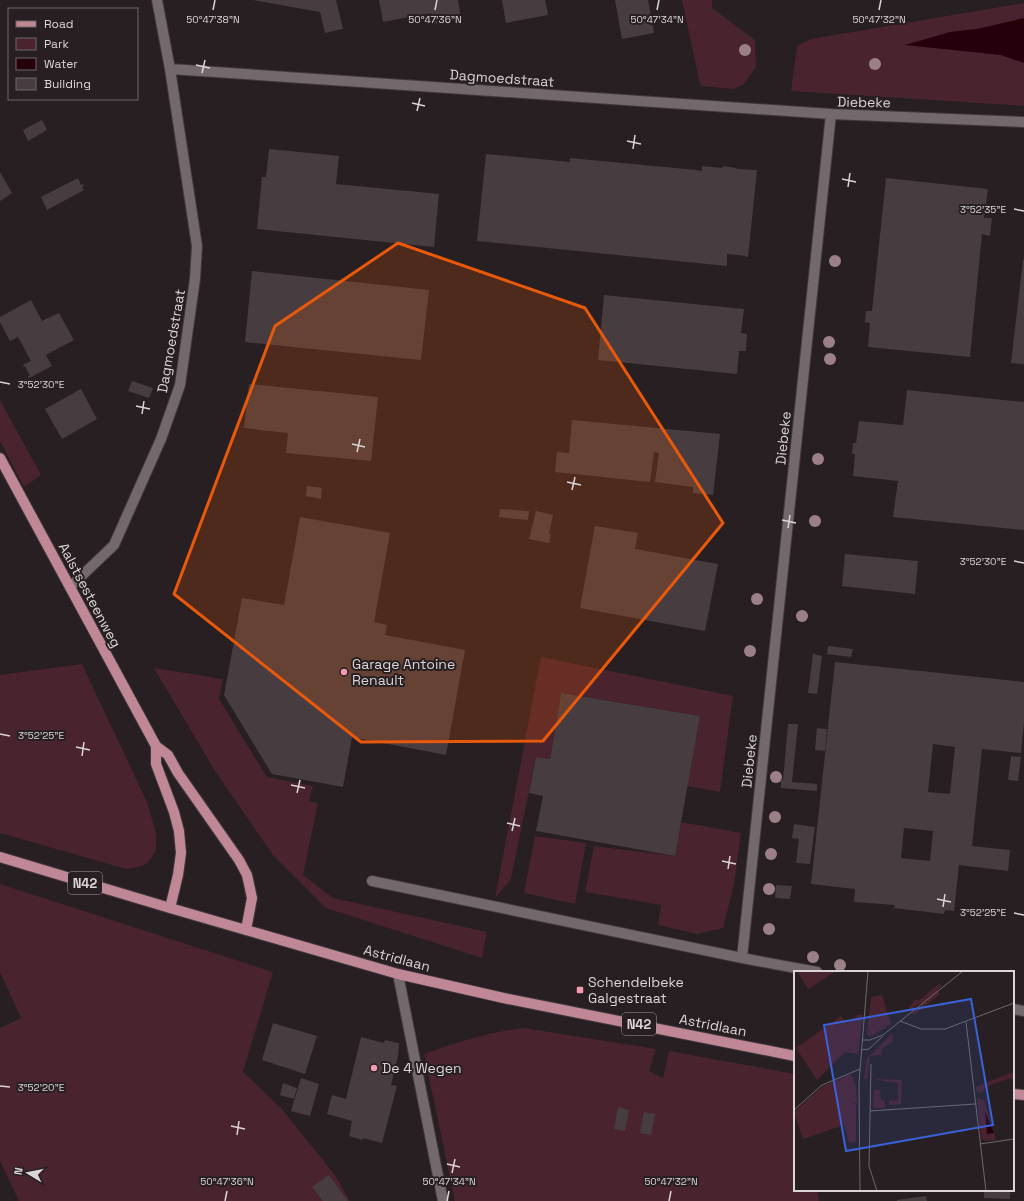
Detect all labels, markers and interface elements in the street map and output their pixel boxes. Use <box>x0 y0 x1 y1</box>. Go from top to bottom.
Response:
legend <box>8 8 138 100</box>
text: 50°47'38"N <box>186 13 240 26</box>
text: 50°47'36"N <box>408 13 462 26</box>
text: 50°47'34"N <box>630 13 684 26</box>
text: 50°47'32"N <box>852 13 906 26</box>
text: Road <box>44 16 73 32</box>
text: Park <box>44 36 69 52</box>
text: Water <box>44 56 78 72</box>
street label: Dagmoedstraat <box>449 65 555 91</box>
text: Building <box>44 76 91 92</box>
street label: Diebeke <box>837 93 891 111</box>
text: 3°52'35"E <box>960 203 1006 216</box>
street label: Dagmoedstraat <box>153 288 189 394</box>
text: 3°52'30"E <box>18 378 65 391</box>
street label: Diebeke <box>771 410 795 466</box>
street label: Aalstsesteenweg <box>55 539 125 651</box>
text: 3°52'30"E <box>960 555 1007 568</box>
place label: Garage Antoine Renault <box>352 655 455 689</box>
marker: Garage Antoine Renault <box>339 667 349 677</box>
text: 3°52'25"E <box>18 729 64 742</box>
street label: Diebeke <box>737 733 761 789</box>
road number: N42 <box>68 872 102 894</box>
text: 3°52'25"E <box>960 906 1006 919</box>
street label: Astridlaan <box>362 940 432 976</box>
inset map <box>794 971 1014 1191</box>
place label: Schendelbeke Galgestraat <box>588 973 684 1007</box>
marker: Schendelbeke Galgestraat <box>575 985 585 995</box>
street label: Astridlaan <box>678 1010 748 1040</box>
road number: N42 <box>622 1013 656 1035</box>
place label: De 4 Wegen <box>382 1059 462 1077</box>
marker: De 4 Wegen <box>369 1063 379 1073</box>
text: 3°52'20"E <box>18 1081 65 1094</box>
north arrow <box>8 1153 48 1193</box>
text: N <box>11 1166 26 1176</box>
text: 50°47'36"N <box>200 1175 254 1188</box>
text: 50°47'34"N <box>422 1175 476 1188</box>
text: 50°47'32"N <box>644 1175 698 1188</box>

